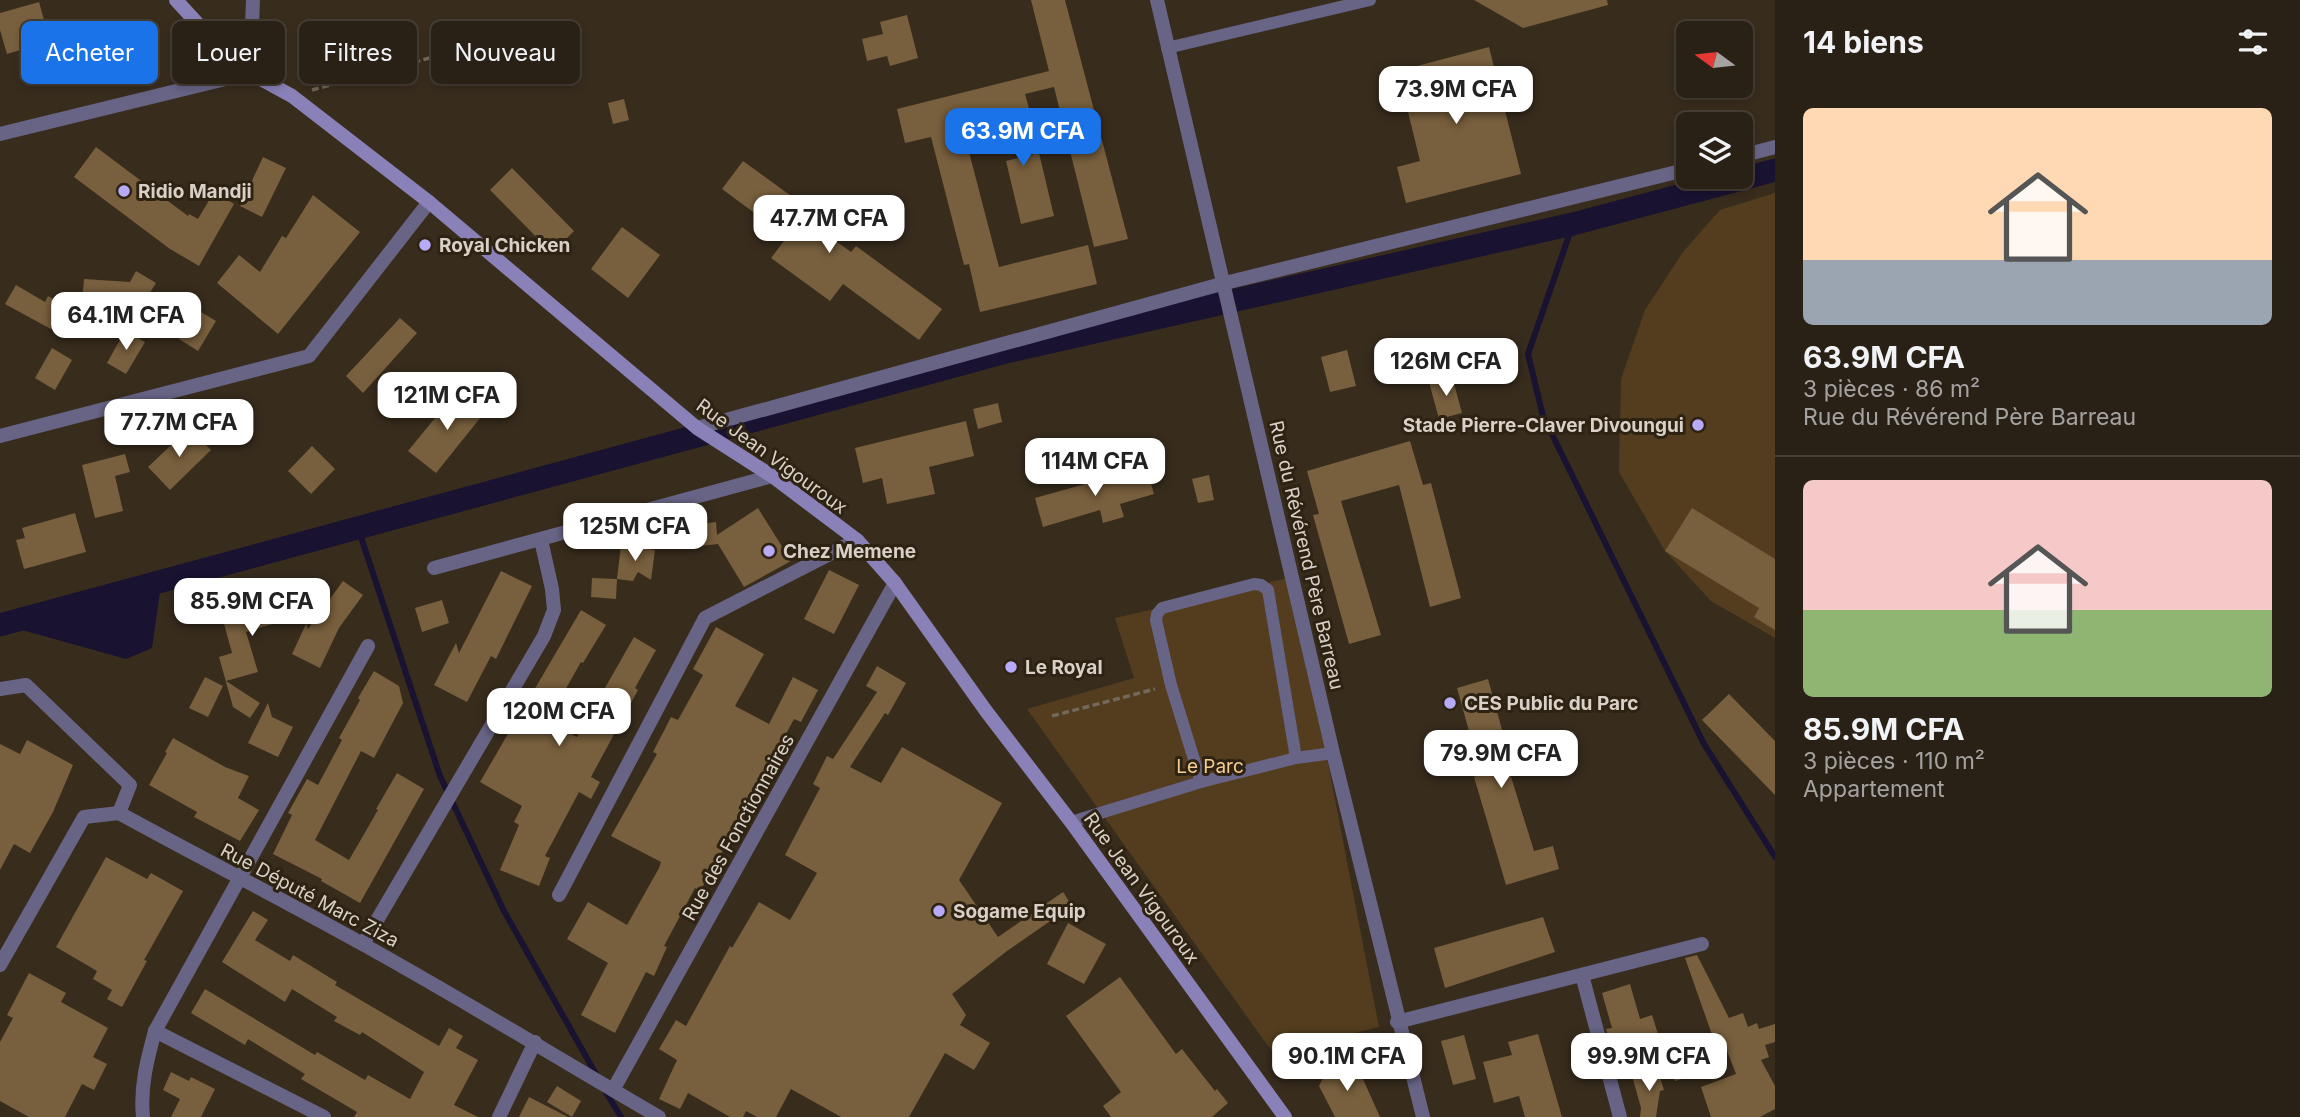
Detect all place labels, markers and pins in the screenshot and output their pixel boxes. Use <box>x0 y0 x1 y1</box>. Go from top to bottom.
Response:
pin: 73.9M CFA <box>1376 66 1536 126</box>
pin: 63.9M CFA <box>943 108 1103 168</box>
place label: Ridio Mandji <box>138 180 252 203</box>
marker: Ridio Mandji <box>116 183 132 199</box>
pin: 47.7M CFA <box>749 196 909 255</box>
place label: Royal Chicken <box>439 234 570 257</box>
marker: Royal Chicken <box>417 237 433 253</box>
pin: 64.1M CFA <box>46 292 206 352</box>
pin: 126M CFA <box>1374 338 1518 398</box>
pin: 121M CFA <box>375 372 519 432</box>
pin: 77.7M CFA <box>99 400 259 459</box>
place label: Stade Pierre-Claver Divoungui <box>1403 414 1684 437</box>
marker: Stade Pierre-Claver Divoungui <box>1690 417 1706 433</box>
pin: 114M CFA <box>1023 438 1167 498</box>
pin: 125M CFA <box>563 504 707 563</box>
place label: Chez Memene <box>783 540 916 563</box>
marker: Chez Memene <box>761 543 777 559</box>
pin: 85.9M CFA <box>172 578 332 638</box>
place label: Le Royal <box>1025 656 1103 679</box>
marker: Le Royal <box>1003 659 1019 675</box>
pin: 120M CFA <box>487 688 631 748</box>
place label: CES Public du Parc <box>1464 692 1639 715</box>
marker: CES Public du Parc <box>1442 695 1458 711</box>
pin: 79.9M CFA <box>1421 730 1581 790</box>
place label: Sogame Equip <box>953 900 1086 923</box>
marker: Sogame Equip <box>931 903 947 919</box>
pin: 90.1M CFA <box>1267 1034 1427 1093</box>
pin: 99.9M CFA <box>1569 1034 1729 1093</box>

